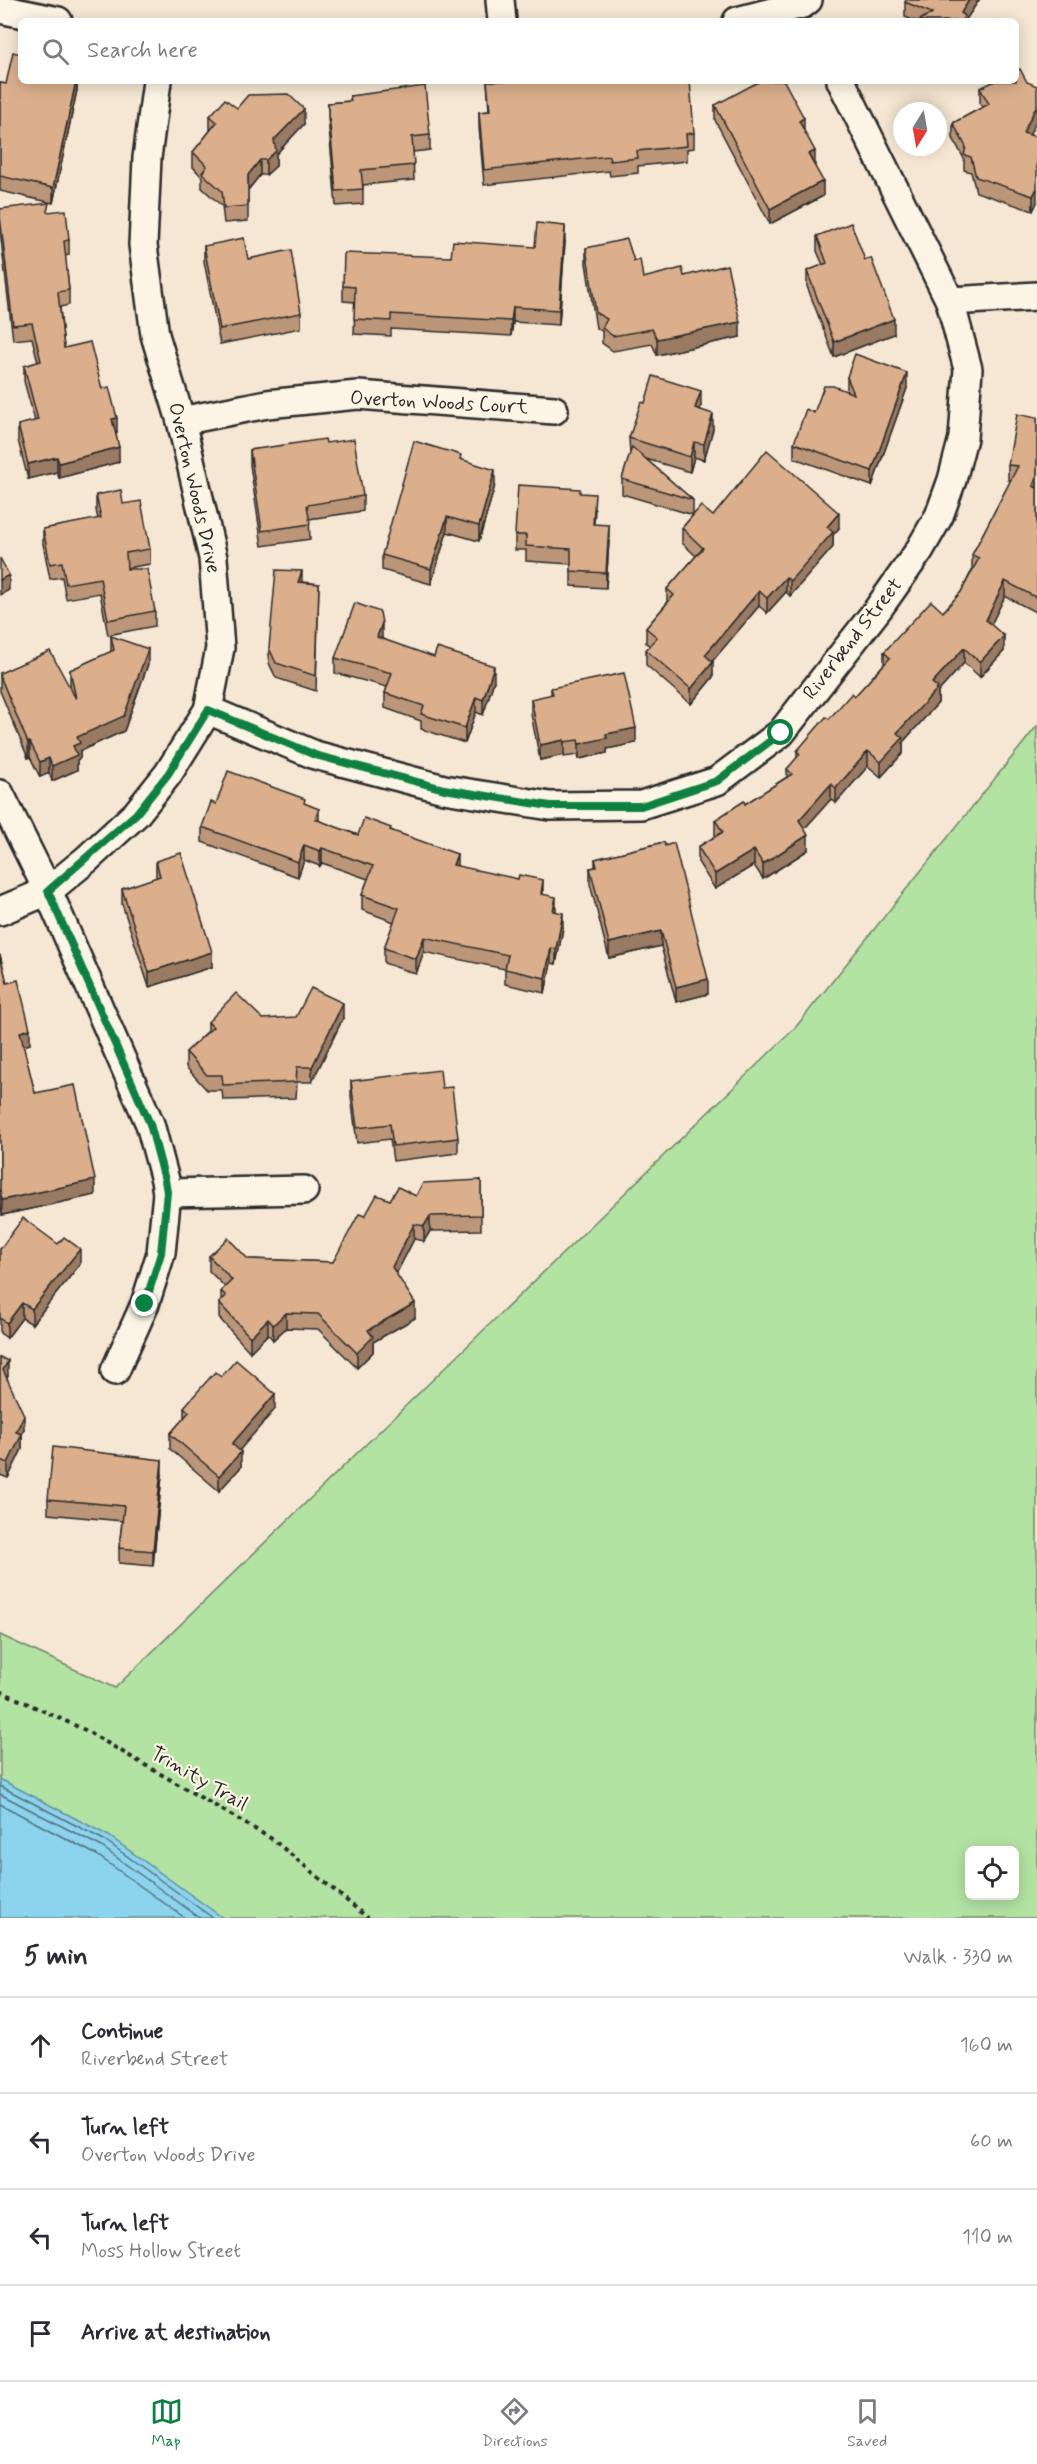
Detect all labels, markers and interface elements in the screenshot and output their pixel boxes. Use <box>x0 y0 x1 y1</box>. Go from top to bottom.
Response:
search box <box>18 18 1019 84</box>
icon: search <box>39 35 72 68</box>
text: Search here <box>87 37 198 65</box>
north arrow <box>893 102 947 156</box>
street label: Overton Woods Court <box>349 385 529 421</box>
street label: Overton Woods Drive <box>161 400 227 576</box>
street label: Riverbend Street <box>797 573 909 705</box>
route start <box>767 719 793 745</box>
route end <box>131 1290 157 1316</box>
street label: Trinity Trail <box>145 1740 253 1818</box>
map controls <box>965 1846 1019 1900</box>
button: locate <box>965 1846 1019 1900</box>
text: 5 min <box>24 1940 88 1974</box>
text: Walk · 330 m <box>904 1944 1013 1971</box>
text: Continue <box>81 2018 163 2046</box>
icon: ahead <box>24 2029 57 2062</box>
text: 160 m <box>960 2032 1013 2059</box>
text: Riverbend Street <box>81 2046 228 2073</box>
text: Turn left <box>81 2114 169 2142</box>
icon: left <box>24 2125 57 2158</box>
text: 60 m <box>970 2128 1013 2155</box>
text: Overton Woods Drive <box>81 2142 255 2169</box>
text: Turn left <box>81 2210 169 2238</box>
icon: left <box>24 2221 57 2254</box>
text: 110 m <box>962 2224 1013 2251</box>
text: Moss Hollow Street <box>81 2238 241 2265</box>
icon: arrive <box>24 2317 57 2350</box>
text: Arrive at destination <box>81 2319 271 2347</box>
tab: Map <box>150 2395 183 2452</box>
tab: Directions <box>482 2395 548 2452</box>
tab: Saved <box>847 2395 887 2452</box>

